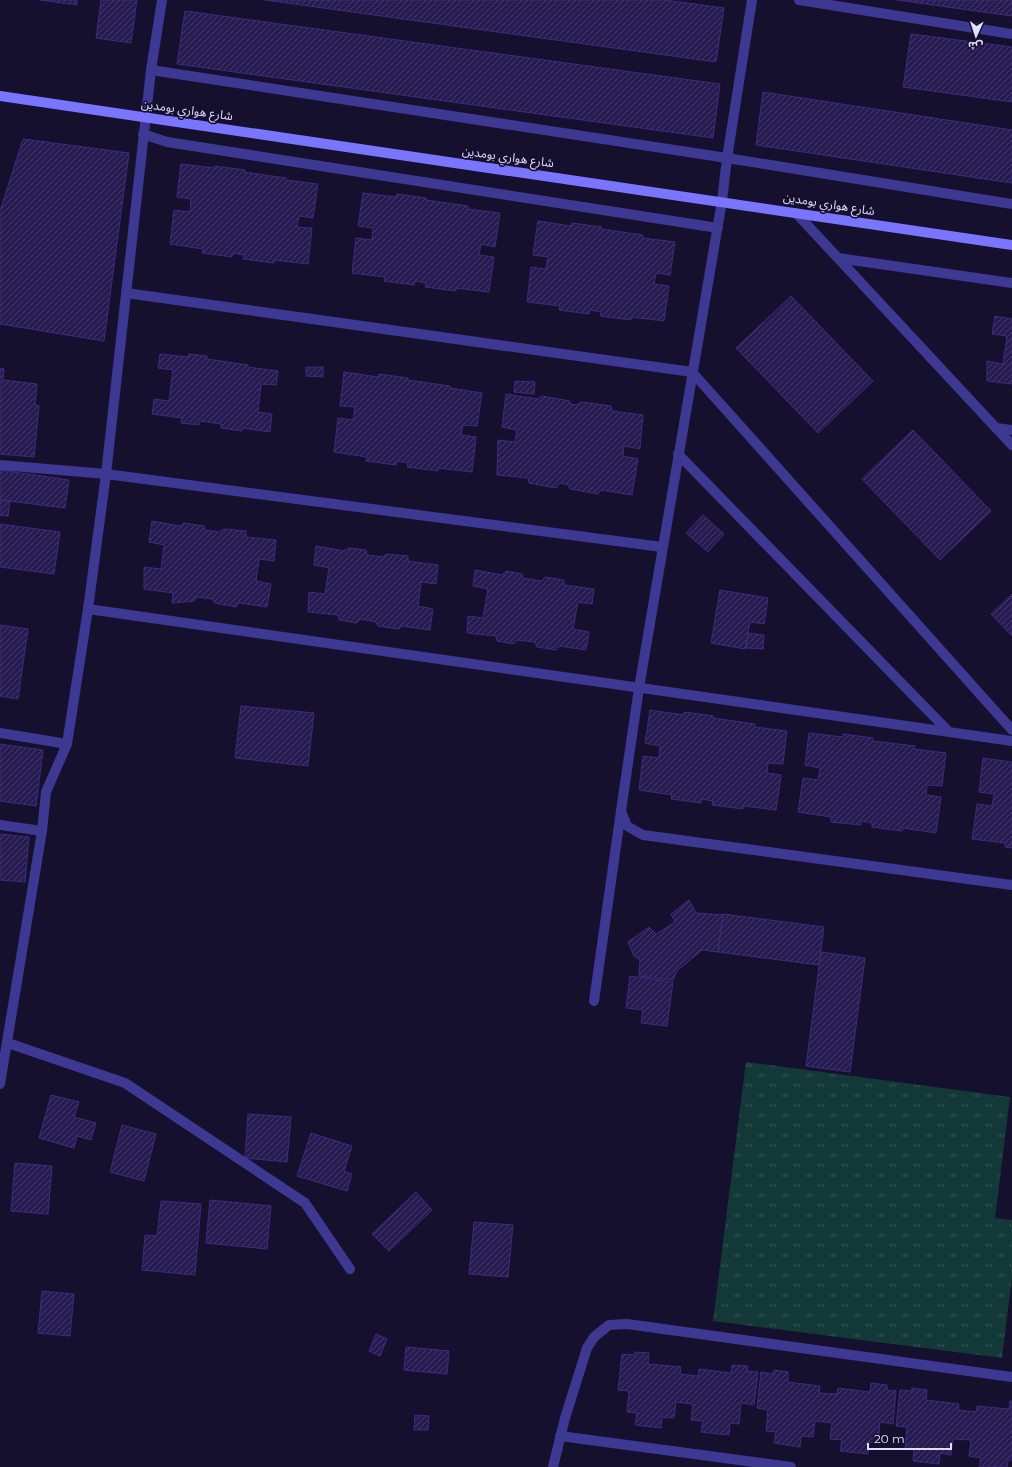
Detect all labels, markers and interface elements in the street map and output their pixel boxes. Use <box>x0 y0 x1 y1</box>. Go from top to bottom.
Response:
north arrow <box>956 16 996 56</box>
text: ش <box>968 39 983 53</box>
street label: شارع هواري بومدين <box>140 96 234 126</box>
street label: شارع هواري بومدين <box>461 143 555 173</box>
street label: شارع هواري بومدين <box>782 189 876 221</box>
scale bar <box>868 1425 951 1451</box>
text: 20 m <box>874 1431 905 1446</box>

